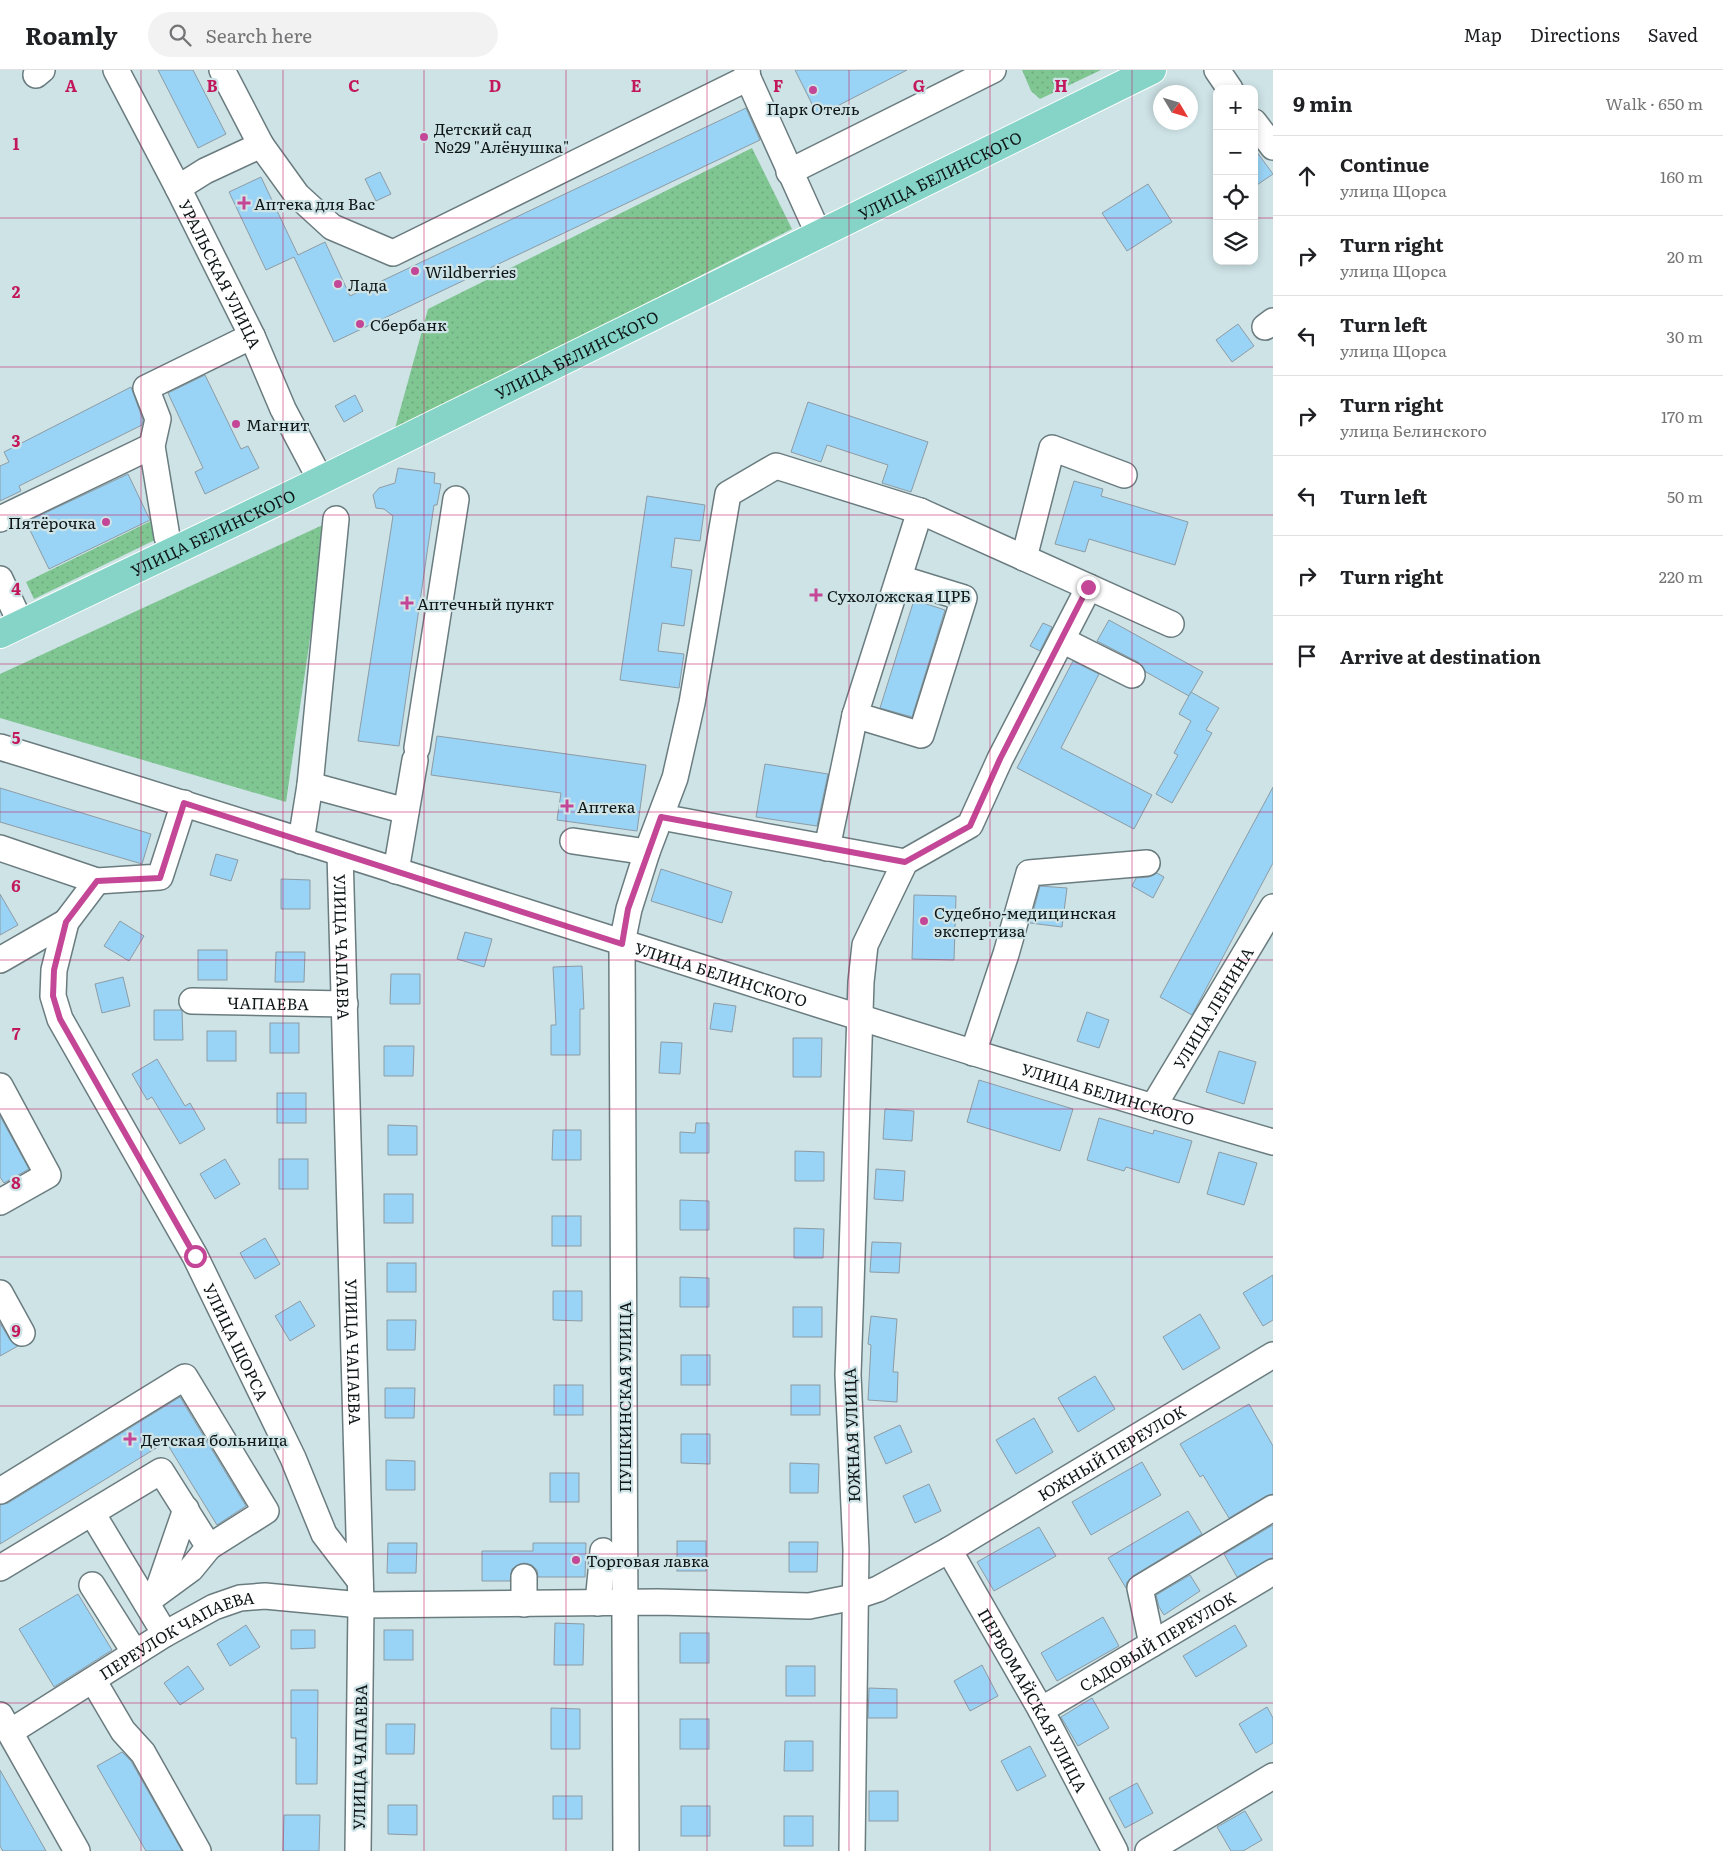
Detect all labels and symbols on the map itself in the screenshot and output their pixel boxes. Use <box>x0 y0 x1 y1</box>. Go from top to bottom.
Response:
text: A <box>65 73 77 97</box>
text: B <box>206 73 218 97</box>
text: C <box>348 73 360 97</box>
text: D <box>489 73 501 97</box>
text: E <box>631 73 642 97</box>
text: F <box>773 73 783 97</box>
text: G <box>913 73 925 97</box>
text: H <box>1054 73 1068 97</box>
marker: Парк Отель <box>807 84 819 96</box>
north arrow <box>1153 85 1198 130</box>
place label: Парк Отель <box>767 96 860 120</box>
place label: Детский сад №29 "Алёнушка" <box>434 116 569 158</box>
street label: УЛИЦА БЕЛИНСКОГО <box>854 124 1026 225</box>
text: 1 <box>13 131 20 155</box>
marker: Детский сад №29 "Алёнушка" <box>418 131 430 143</box>
place label: Аптека для Вас <box>254 191 375 215</box>
street label: УРАЛЬСКАЯ УЛИЦА <box>173 195 268 352</box>
marker: Аптека для Вас <box>238 197 250 209</box>
place label: Wildberries <box>425 259 516 283</box>
marker: Wildberries <box>409 265 421 277</box>
place label: Лада <box>348 272 387 296</box>
marker: Лада <box>332 278 344 290</box>
text: 2 <box>12 279 21 303</box>
street label: УЛИЦА БЕЛИНСКОГО <box>491 303 663 405</box>
place label: Сбербанк <box>370 312 447 336</box>
marker: Сбербанк <box>354 318 366 330</box>
place label: Магнит <box>246 412 310 436</box>
marker: Магнит <box>230 418 242 430</box>
text: 3 <box>12 428 21 452</box>
street label: УЛИЦА БЕЛИНСКОГО <box>127 483 299 582</box>
place label: Пятёрочка <box>8 510 96 534</box>
marker: Пятёрочка <box>100 516 112 528</box>
text: 4 <box>11 576 21 600</box>
route end <box>1077 576 1100 599</box>
place label: Сухоложская ЦРБ <box>827 583 971 607</box>
marker: Сухоложская ЦРБ <box>809 588 823 602</box>
place label: Аптечный пункт <box>417 591 554 615</box>
marker: Аптечный пункт <box>401 597 413 609</box>
text: 5 <box>12 725 21 749</box>
place label: Аптека <box>577 794 636 818</box>
marker: Аптека <box>561 800 573 812</box>
text: 6 <box>11 873 21 897</box>
street label: УЛИЦА ЧАПАЕВА <box>329 874 357 1021</box>
place label: Судебно-медицинская экспертиза <box>934 900 1116 942</box>
marker: Судебно-медицинская экспертиза <box>918 915 930 927</box>
street label: УЛИЦА БЕЛИНСКОГО <box>632 935 810 1012</box>
street label: УЛИЦА ЛЕНИНА <box>1167 942 1259 1073</box>
street label: ЧАПАЕВА <box>227 990 309 1015</box>
text: 7 <box>12 1021 21 1045</box>
street label: УЛИЦА БЕЛИНСКОГО <box>1019 1056 1198 1131</box>
text: 8 <box>11 1170 21 1194</box>
route start <box>184 1245 207 1268</box>
street label: УЛИЦА ЧАПАЕВА <box>340 1278 368 1425</box>
street label: УЛИЦА ЩОРСА <box>198 1279 275 1405</box>
street label: ПУШКИНСКАЯ УЛИЦА <box>612 1301 636 1493</box>
text: 9 <box>11 1318 21 1342</box>
street label: ЮЖНАЯ УЛИЦА <box>837 1367 865 1503</box>
street label: ЮЖНЫЙ ПЕРЕУЛОК <box>1033 1398 1190 1506</box>
place label: Детская больница <box>141 1427 288 1451</box>
marker: Детская больница <box>123 1432 137 1446</box>
place label: Торговая лавка <box>586 1548 710 1572</box>
marker: Торговая лавка <box>570 1554 582 1566</box>
street label: ПЕРЕУЛОК ЧАПАЕВА <box>94 1585 255 1685</box>
street label: САДОВЫЙ ПЕРЕУЛОК <box>1074 1585 1240 1697</box>
street label: ПЕРВОМАЙСКАЯ УЛИЦА <box>973 1603 1094 1796</box>
street label: УЛИЦА ЧАПАЕВА <box>346 1684 372 1830</box>

